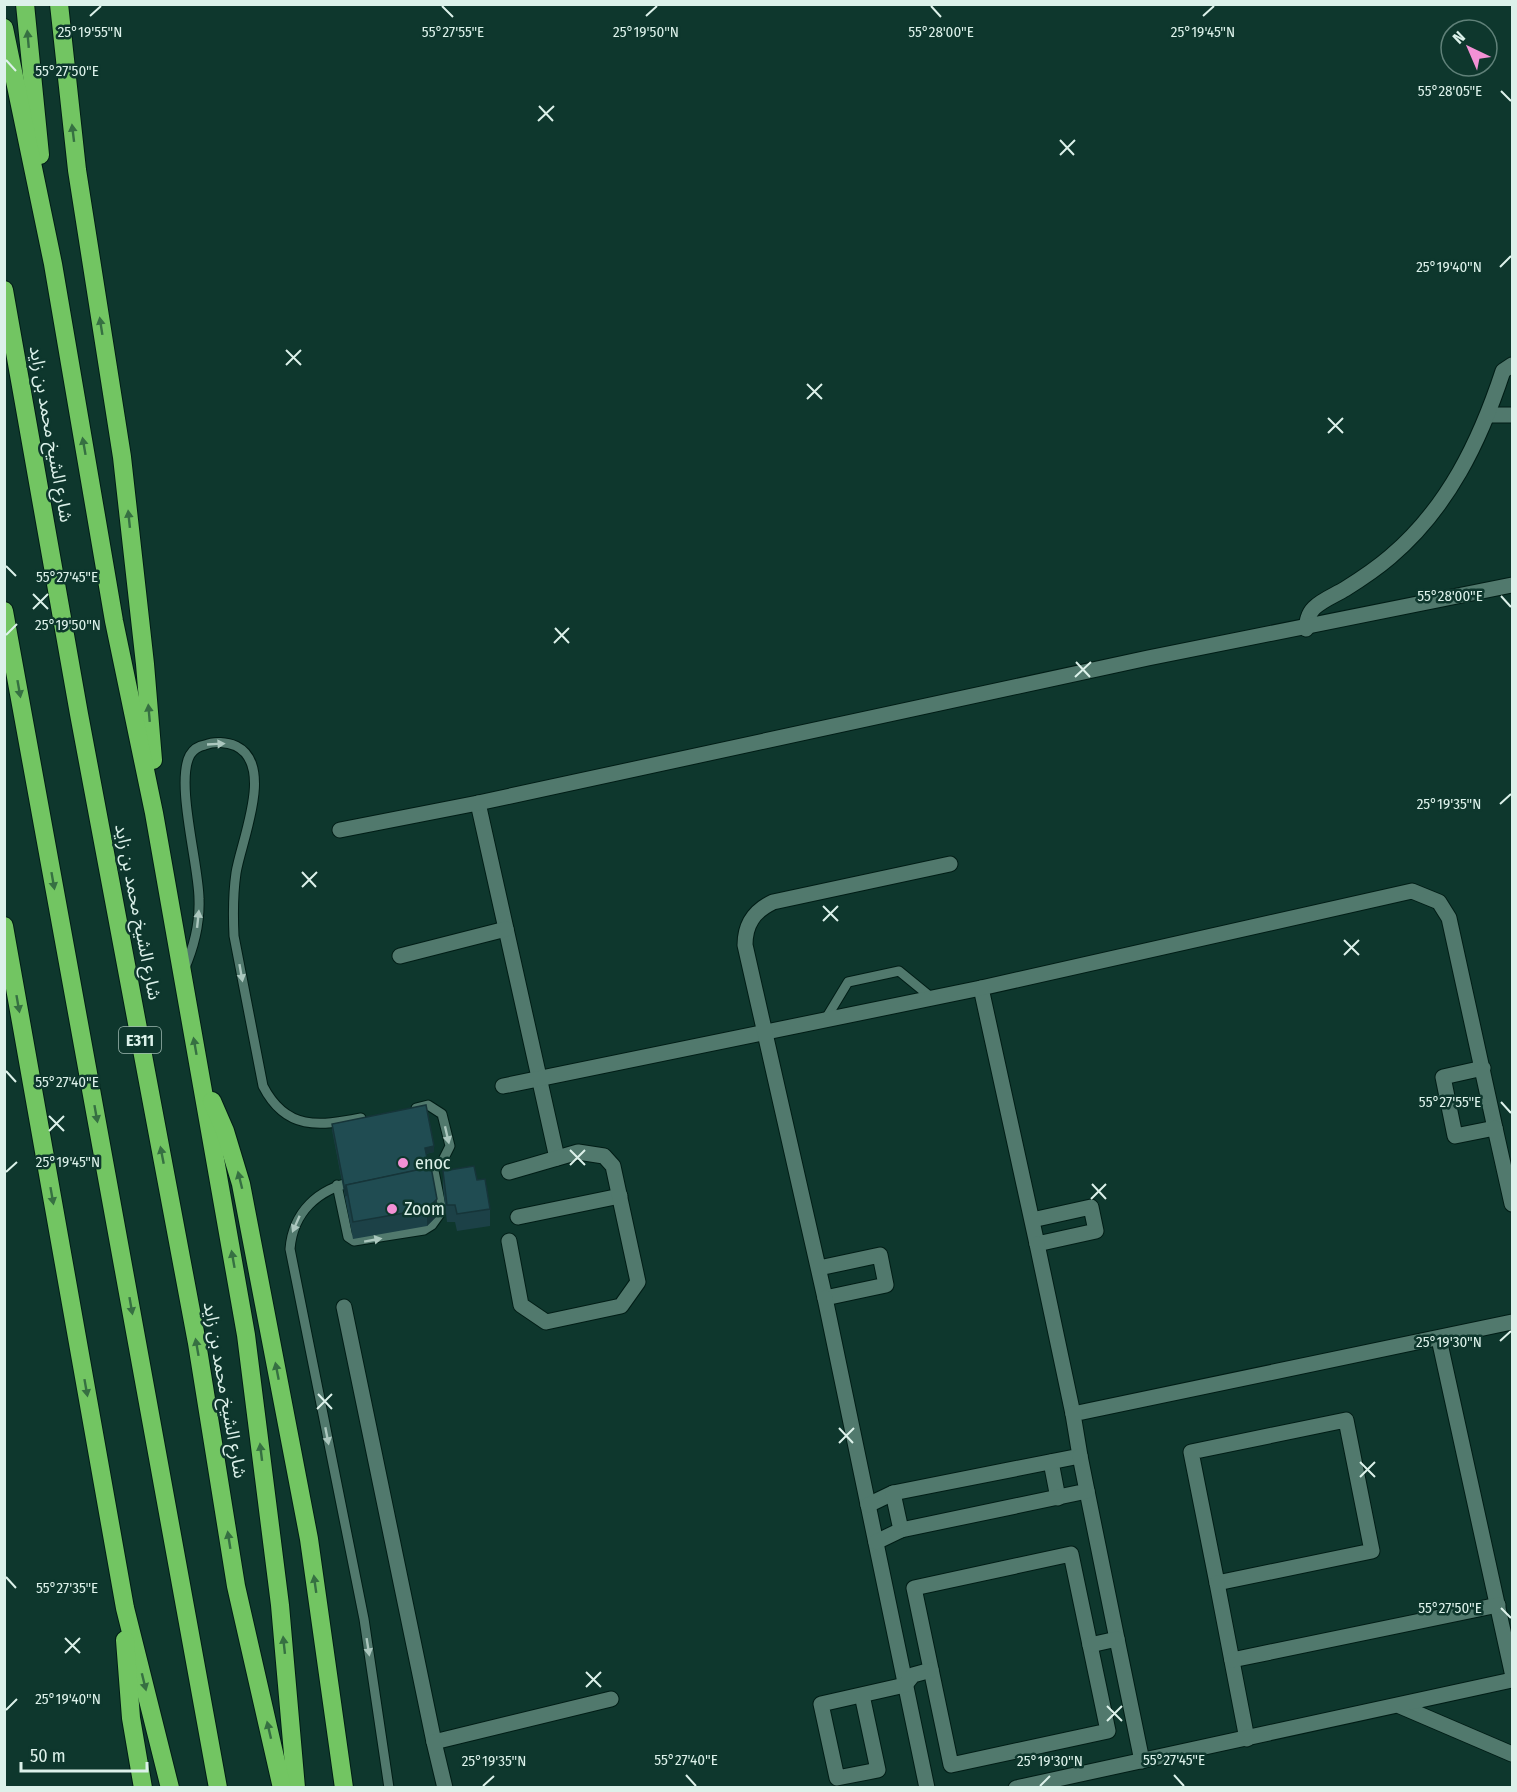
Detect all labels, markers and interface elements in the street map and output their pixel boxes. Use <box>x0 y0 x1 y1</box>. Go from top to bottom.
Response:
north arrow <box>1439 18 1499 78</box>
text: 25°19'55"N <box>58 23 122 41</box>
text: 55°27'55"E <box>422 23 484 41</box>
text: 25°19'50"N <box>613 23 679 41</box>
text: 55°28'00"E <box>908 23 974 41</box>
text: 25°19'45"N <box>1171 23 1235 41</box>
text: N <box>1449 27 1469 48</box>
one-way arrow <box>23 30 33 49</box>
text: 55°27'50"E <box>35 62 99 80</box>
text: 55°28'05"E <box>1418 82 1482 100</box>
one-way arrow <box>68 123 78 142</box>
text: 25°19'40"N <box>1416 258 1482 276</box>
one-way arrow <box>97 316 106 335</box>
street label: شارع الشيخ محمد بن زايد <box>22 344 77 525</box>
one-way arrow <box>79 437 88 456</box>
one-way arrow <box>124 509 134 528</box>
text: 55°27'45"E <box>36 568 98 586</box>
text: 55°28'00"E <box>1417 587 1483 605</box>
text: 25°19'50"N <box>35 616 101 634</box>
one-way arrow <box>15 680 24 699</box>
one-way arrow <box>144 703 154 722</box>
one-way arrow <box>206 739 225 748</box>
text: 25°19'35"N <box>1417 795 1481 813</box>
street label: شارع الشيخ محمد بن زايد <box>107 822 166 1002</box>
one-way arrow <box>49 872 58 891</box>
one-way arrow <box>193 909 203 928</box>
one-way arrow <box>237 964 246 983</box>
one-way arrow <box>14 995 23 1014</box>
road number: E311 <box>119 1027 161 1053</box>
one-way arrow <box>190 1037 199 1056</box>
text: 55°27'40"E <box>35 1073 99 1091</box>
text: 55°27'55"E <box>1419 1093 1481 1111</box>
one-way arrow <box>92 1105 101 1124</box>
one-way arrow <box>443 1125 452 1144</box>
one-way arrow <box>157 1146 166 1165</box>
place label: enoc <box>415 1152 451 1174</box>
text: 25°19'45"N <box>36 1153 100 1171</box>
marker: enoc <box>396 1156 410 1170</box>
one-way arrow <box>234 1171 244 1189</box>
one-way arrow <box>48 1187 57 1206</box>
place label: Zoom <box>404 1198 445 1220</box>
marker: Zoom <box>385 1202 399 1216</box>
one-way arrow <box>291 1216 301 1234</box>
one-way arrow <box>363 1235 382 1244</box>
one-way arrow <box>228 1249 237 1268</box>
one-way arrow <box>126 1297 135 1316</box>
street label: شارع الشيخ محمد بن زايد <box>196 1300 251 1481</box>
text: 25°19'30"N <box>1416 1333 1482 1351</box>
one-way arrow <box>193 1338 202 1357</box>
one-way arrow <box>272 1362 281 1381</box>
one-way arrow <box>82 1379 91 1398</box>
one-way arrow <box>323 1426 332 1445</box>
one-way arrow <box>256 1442 266 1461</box>
one-way arrow <box>224 1530 233 1549</box>
one-way arrow <box>310 1574 319 1593</box>
text: 55°27'35"E <box>36 1579 98 1597</box>
text: 55°27'50"E <box>1418 1599 1482 1617</box>
one-way arrow <box>279 1636 289 1655</box>
one-way arrow <box>364 1638 373 1657</box>
one-way arrow <box>140 1674 149 1692</box>
text: 25°19'40"N <box>35 1690 101 1708</box>
one-way arrow <box>264 1721 273 1740</box>
scale bar <box>21 1735 147 1773</box>
text: 50 m <box>30 1745 66 1767</box>
text: 55°27'40"E <box>654 1751 718 1769</box>
text: 55°27'45"E <box>1143 1751 1205 1769</box>
text: 25°19'35"N <box>462 1752 526 1770</box>
text: 25°19'30"N <box>1017 1752 1083 1770</box>

